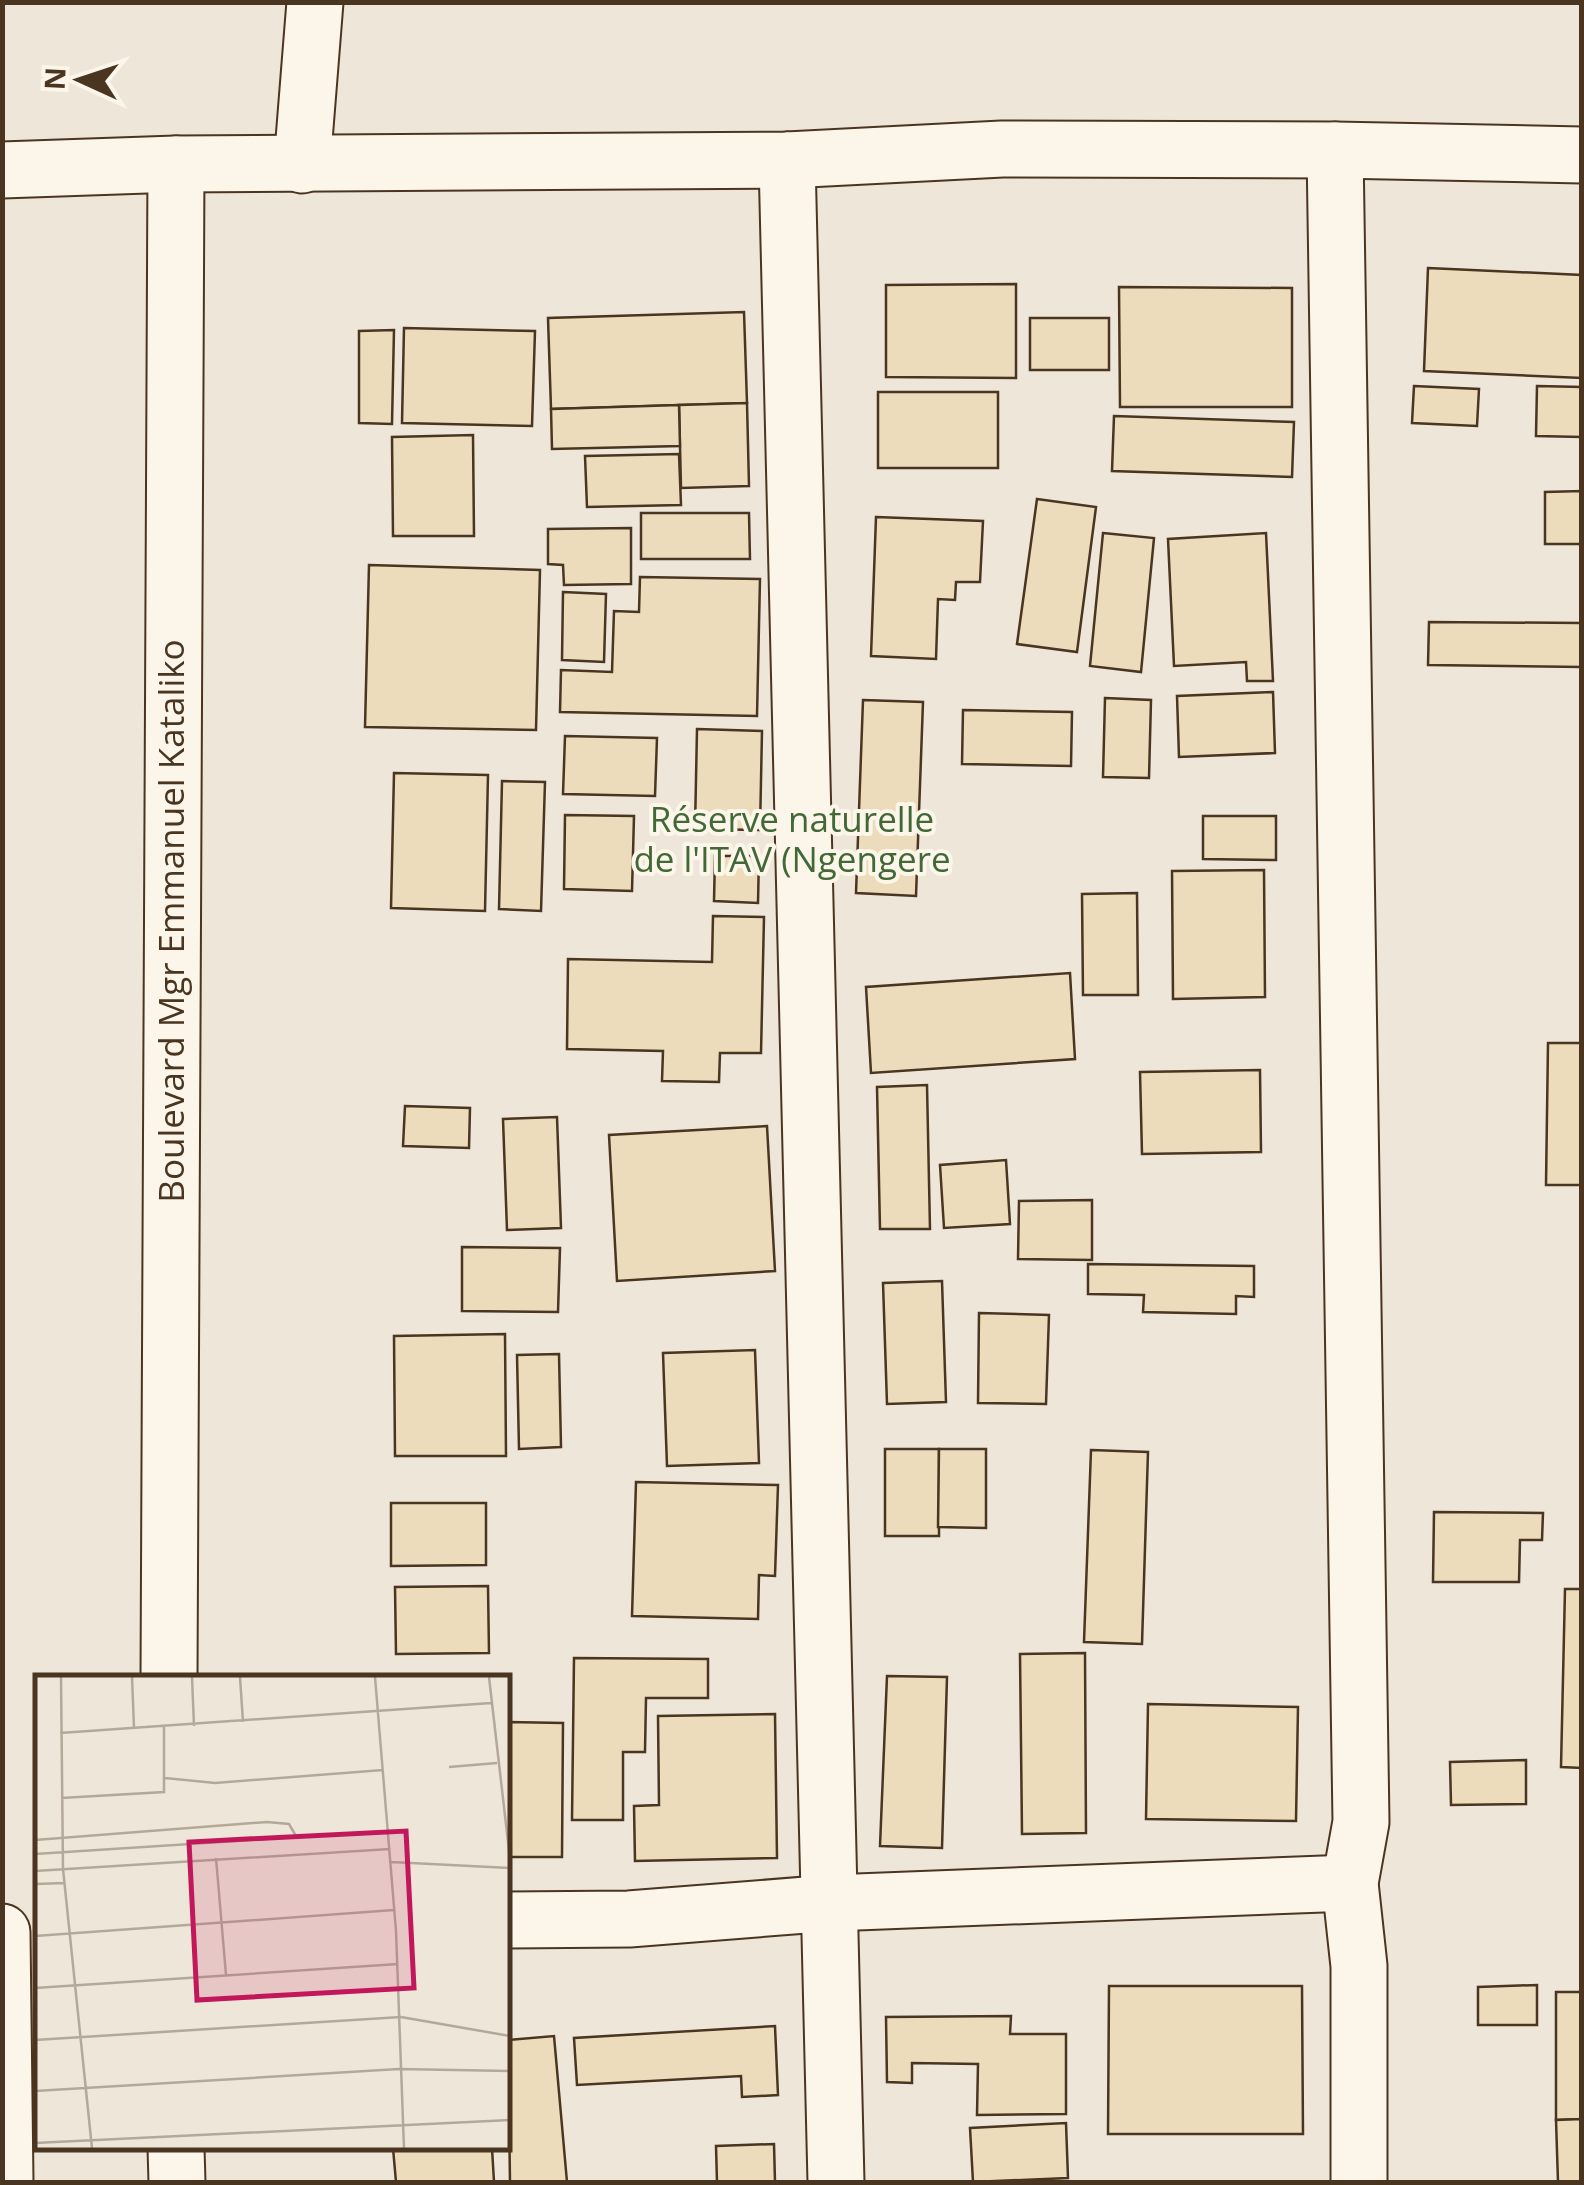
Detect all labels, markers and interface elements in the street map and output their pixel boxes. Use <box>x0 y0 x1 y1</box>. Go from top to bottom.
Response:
north arrow <box>30 30 130 130</box>
text: N <box>34 66 74 91</box>
street label: Boulevard Mgr Emmanuel Kataliko <box>147 639 194 1203</box>
park label: Réserve naturelle de l'ITAV (Ngengere <box>633 795 951 882</box>
inset map <box>35 1675 510 2150</box>

